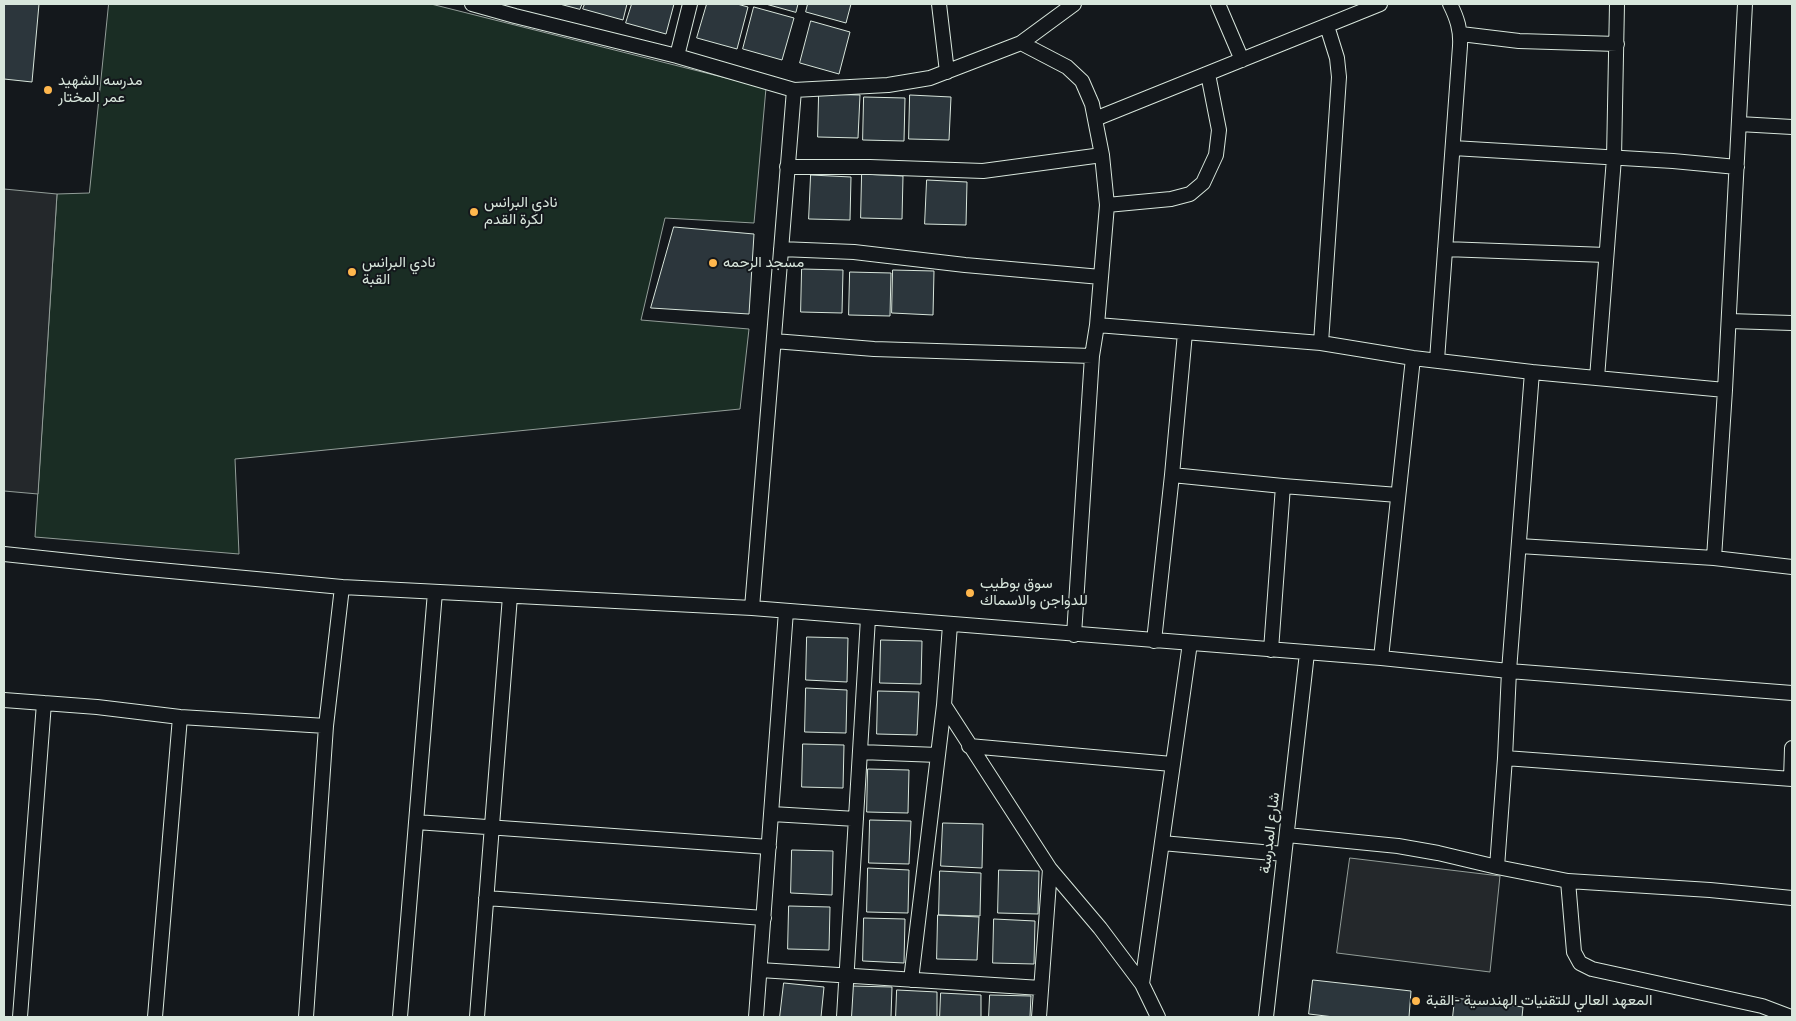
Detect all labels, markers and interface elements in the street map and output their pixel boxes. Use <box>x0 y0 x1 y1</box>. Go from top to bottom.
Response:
place label: مدرسه الشهيد عمر المختار <box>58 72 142 107</box>
marker: مدرسه الشهيد عمر المختار <box>42 84 54 96</box>
place label: نادي البرانس لكرة القدم <box>484 194 558 229</box>
marker: نادي البرانس لكرة القدم <box>468 206 480 218</box>
place label: نادي البرانس القبة <box>362 254 436 289</box>
place label: مسجد الرحمه <box>723 254 804 272</box>
marker: مسجد الرحمه <box>707 257 719 269</box>
marker: نادي البرانس القبة <box>346 266 358 278</box>
place label: سوق بوطيب للدواجن والاسماك <box>980 575 1088 610</box>
marker: سوق بوطيب للدواجن والاسماك <box>964 587 976 599</box>
street label: شارع المدرسة <box>1256 791 1284 875</box>
place label: المعهد العالي للتقنيات الهندسية -القبة <box>1426 992 1652 1010</box>
marker: المعهد العالي للتقنيات الهندسية -القبة <box>1410 995 1422 1007</box>

